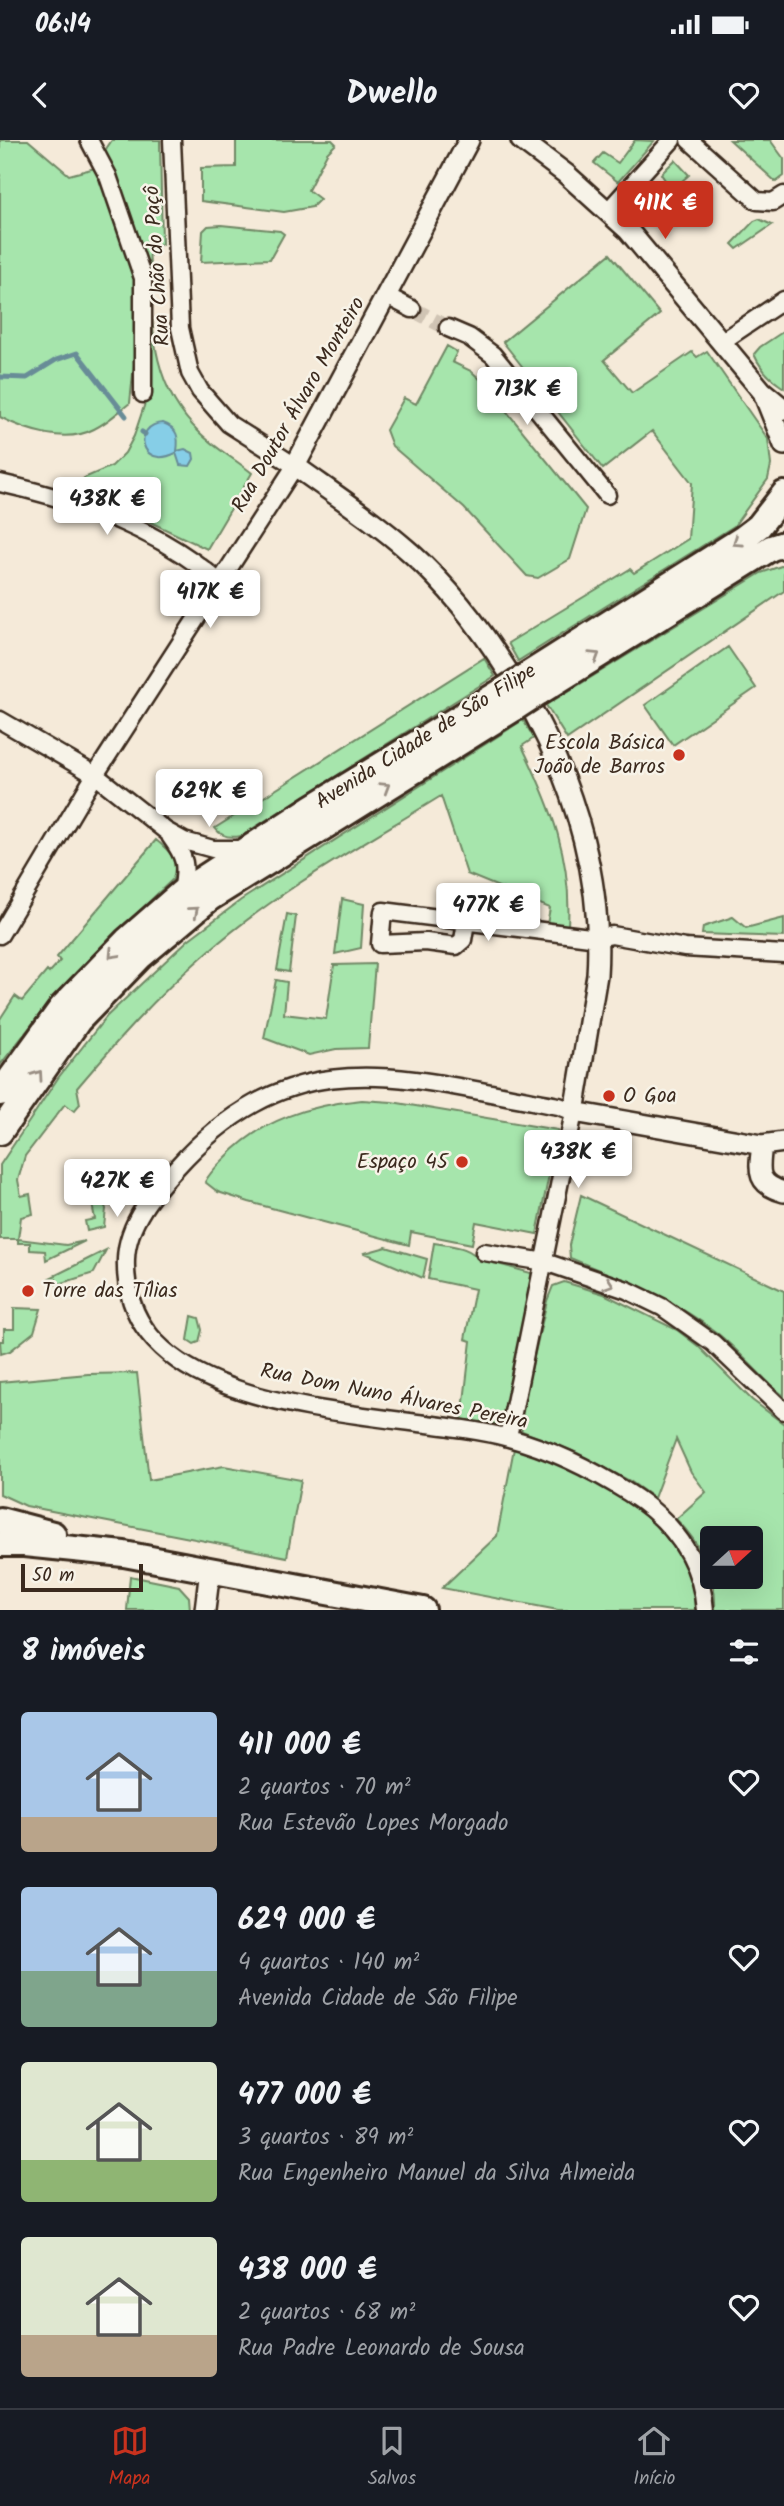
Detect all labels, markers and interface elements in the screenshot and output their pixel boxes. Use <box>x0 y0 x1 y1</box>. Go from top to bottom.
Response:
text: 06:14 <box>35 4 91 46</box>
text: Dwello <box>346 69 438 120</box>
icon: back <box>21 76 59 114</box>
icon: heart <box>725 76 763 114</box>
pin: 411K € <box>608 182 722 241</box>
street label: Rua Chão do Paçô <box>136 184 180 347</box>
text: 411K € <box>633 186 697 222</box>
street label: Rua Doutor Álvaro Monteiro <box>224 291 374 519</box>
pin: 713K € <box>470 368 584 427</box>
text: 713K € <box>493 372 561 408</box>
pin: 438K € <box>50 478 164 537</box>
text: 438K € <box>69 482 145 518</box>
one-way arrow <box>732 534 745 547</box>
pin: 417K € <box>153 570 267 630</box>
text: 417K € <box>176 575 244 611</box>
one-way arrow <box>588 652 601 665</box>
street label: Avenida Cidade de São Filipe <box>309 655 543 819</box>
place label: Escola Básica João de Barros <box>534 727 665 784</box>
marker: Escola Básica João de Barros <box>671 747 687 763</box>
pin: 629K € <box>152 770 266 829</box>
text: 629K € <box>172 774 246 810</box>
one-way arrow <box>377 783 390 796</box>
pin: 477K € <box>431 884 545 943</box>
text: 477K € <box>452 888 524 924</box>
one-way arrow <box>186 907 199 919</box>
one-way arrow <box>109 946 122 959</box>
one-way arrow <box>30 1070 42 1083</box>
place label: O Goa <box>623 1080 677 1113</box>
marker: O Goa <box>601 1088 617 1104</box>
pin: 438K € <box>521 1130 635 1190</box>
text: 438K € <box>540 1135 616 1171</box>
place label: Espaço 45 <box>357 1146 450 1179</box>
marker: Espaço 45 <box>454 1154 470 1170</box>
pin: 427K € <box>60 1160 174 1219</box>
text: 427K € <box>80 1164 154 1200</box>
place label: Torre das Tílias <box>42 1275 177 1308</box>
one-way arrow <box>603 1276 615 1290</box>
marker: Torre das Tílias <box>20 1283 36 1299</box>
street label: Rua Dom Nuno Álvares Pereira <box>257 1355 531 1439</box>
north arrow <box>700 1526 763 1589</box>
map controls <box>700 1526 763 1589</box>
scale bar <box>21 1561 144 1593</box>
text: 50 m <box>32 1561 74 1591</box>
text: 8 imóveis <box>21 1628 145 1676</box>
icon: filters <box>725 1633 763 1671</box>
text: 411 000 € <box>238 1722 361 1770</box>
icon: home <box>77 1740 161 1824</box>
icon: heart <box>725 1763 763 1801</box>
text: 2 quartos · 70 m² <box>238 1770 411 1806</box>
text: Rua Estevão Lopes Morgado <box>238 1806 508 1842</box>
text: 629 000 € <box>238 1897 375 1945</box>
icon: home <box>77 1915 161 1999</box>
icon: heart <box>725 1938 763 1976</box>
text: 4 quartos · 140 m² <box>238 1945 419 1981</box>
text: Avenida Cidade de São Filipe <box>238 1981 518 2017</box>
text: 477 000 € <box>238 2072 371 2120</box>
icon: home <box>77 2090 161 2174</box>
icon: heart <box>725 2113 763 2151</box>
text: 3 quartos · 89 m² <box>238 2120 413 2156</box>
text: Rua Engenheiro Manuel da Silva Almeida <box>238 2156 635 2192</box>
text: 438 000 € <box>238 2247 377 2295</box>
icon: home <box>77 2265 161 2349</box>
icon: heart <box>725 2288 763 2326</box>
text: 2 quartos · 68 m² <box>238 2295 415 2331</box>
text: Rua Padre Leonardo de Sousa <box>238 2331 525 2367</box>
tab: Mapa <box>109 2422 151 2494</box>
tab: Salvos <box>368 2422 416 2494</box>
tab: Início <box>633 2422 675 2494</box>

